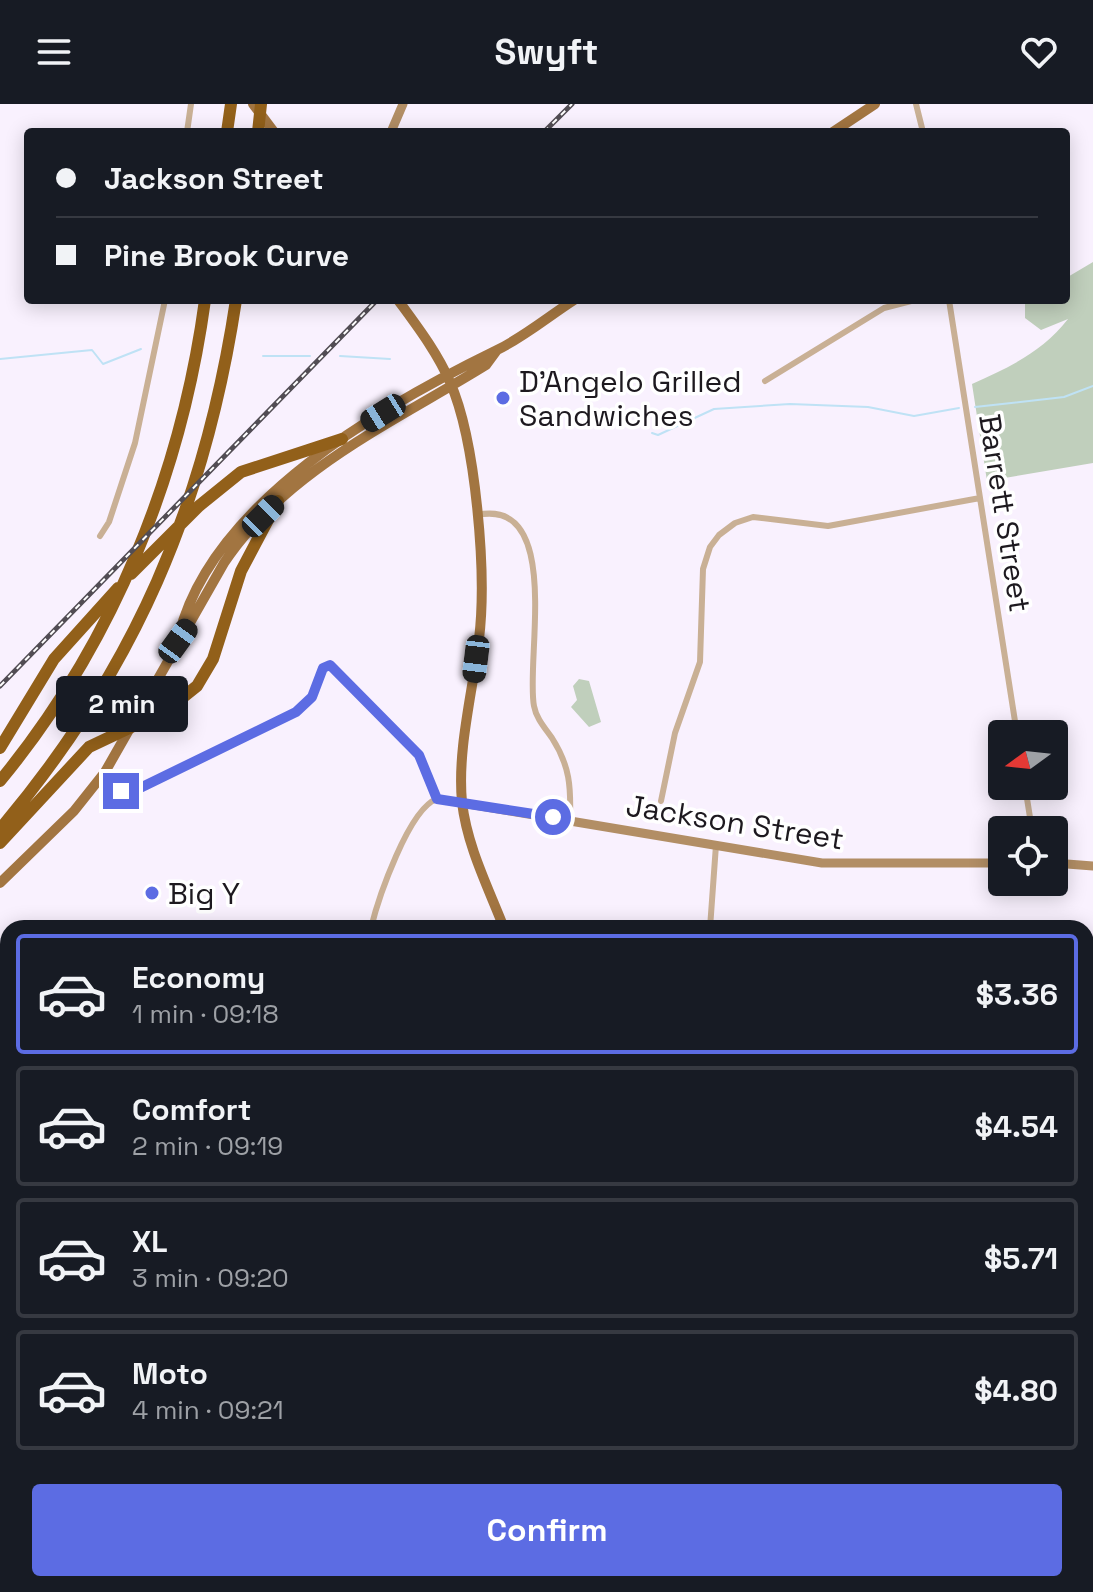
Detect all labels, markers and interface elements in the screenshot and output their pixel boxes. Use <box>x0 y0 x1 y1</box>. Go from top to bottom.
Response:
text: Swyft <box>495 29 598 75</box>
icon: menu <box>32 30 76 74</box>
icon: heart <box>1017 30 1061 74</box>
text: Jackson Street <box>104 159 324 198</box>
text: Pine Brook Curve <box>104 236 349 275</box>
place label: D'Angelo Grilled Sandwiches <box>519 362 742 435</box>
marker: D'Angelo Grilled Sandwiches <box>494 389 512 407</box>
car <box>356 390 410 436</box>
street label: Barrett Street <box>970 411 1040 615</box>
car <box>238 491 288 541</box>
car <box>154 615 202 667</box>
car <box>461 634 491 684</box>
callout: 2 min <box>55 675 187 731</box>
text: 2 min <box>88 687 156 721</box>
north arrow <box>988 720 1068 800</box>
map controls <box>988 720 1068 896</box>
route end <box>103 773 139 809</box>
street label: Jackson Street <box>623 786 847 858</box>
route start <box>535 799 571 835</box>
button: locate <box>988 816 1068 896</box>
place label: Big Y <box>168 874 240 913</box>
marker: Big Y <box>143 884 161 902</box>
icon: car <box>36 958 108 1030</box>
text: Economy <box>132 958 265 997</box>
text: $3.36 <box>976 975 1058 1014</box>
text: 1 min · 09:18 <box>132 997 279 1031</box>
icon: car <box>36 1090 108 1162</box>
text: Comfort <box>132 1090 251 1129</box>
text: $4.54 <box>975 1107 1058 1146</box>
text: 2 min · 09:19 <box>132 1129 283 1163</box>
icon: car <box>36 1222 108 1294</box>
text: XL <box>132 1222 168 1261</box>
text: $5.71 <box>984 1239 1058 1278</box>
text: 3 min · 09:20 <box>132 1261 289 1295</box>
icon: car <box>36 1354 108 1426</box>
text: Moto <box>132 1354 208 1393</box>
text: $4.80 <box>974 1371 1058 1410</box>
text: 4 min · 09:21 <box>132 1393 284 1427</box>
button: Confirm <box>32 1484 1062 1576</box>

